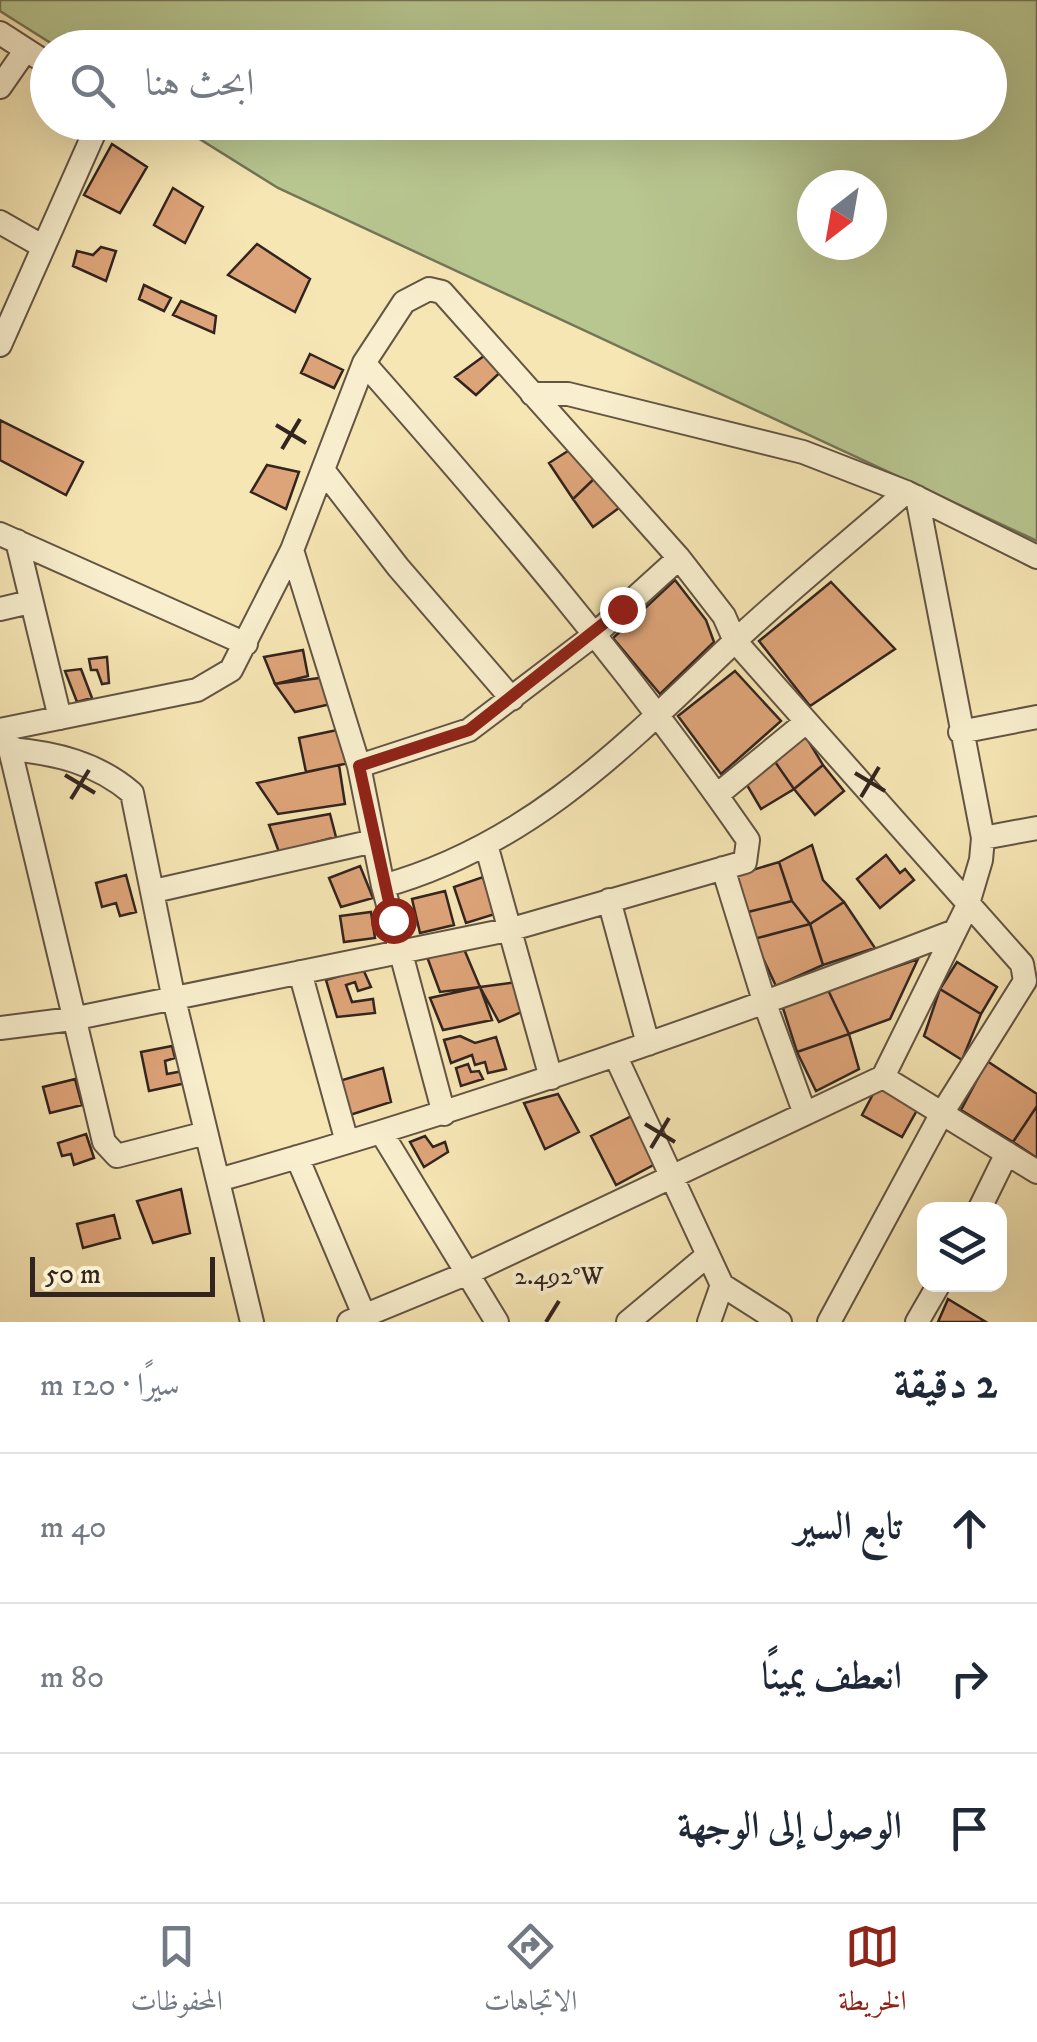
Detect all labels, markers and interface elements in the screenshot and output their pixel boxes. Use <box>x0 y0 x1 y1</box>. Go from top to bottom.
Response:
search box <box>30 30 1007 140</box>
icon: search <box>65 58 120 113</box>
text: ابحث هنا <box>145 60 255 108</box>
north arrow <box>797 170 887 260</box>
route end <box>600 587 646 633</box>
route start <box>371 898 417 944</box>
map controls <box>917 1202 1007 1292</box>
button: layers <box>917 1202 1007 1292</box>
scale bar <box>30 1252 215 1296</box>
text: 50 m <box>45 1257 101 1292</box>
text: 2.492°W <box>515 1261 605 1292</box>
text: 2 دقيقة <box>894 1359 997 1411</box>
text: سيرًا · 120 m <box>40 1366 180 1406</box>
icon: ahead <box>942 1501 997 1556</box>
text: تابع السير <box>795 1503 902 1551</box>
text: 40 m <box>40 1508 107 1548</box>
icon: right <box>942 1651 997 1706</box>
text: انعطف يمينًا <box>761 1653 902 1701</box>
text: 80 m <box>40 1658 104 1698</box>
icon: arrive <box>942 1801 997 1856</box>
text: الوصول إلى الوجهة <box>678 1803 902 1851</box>
tab: المحفوظات <box>131 1919 223 2028</box>
tab: الاتجاهات <box>484 1919 577 2028</box>
tab: الخريطة <box>838 1919 906 2028</box>

